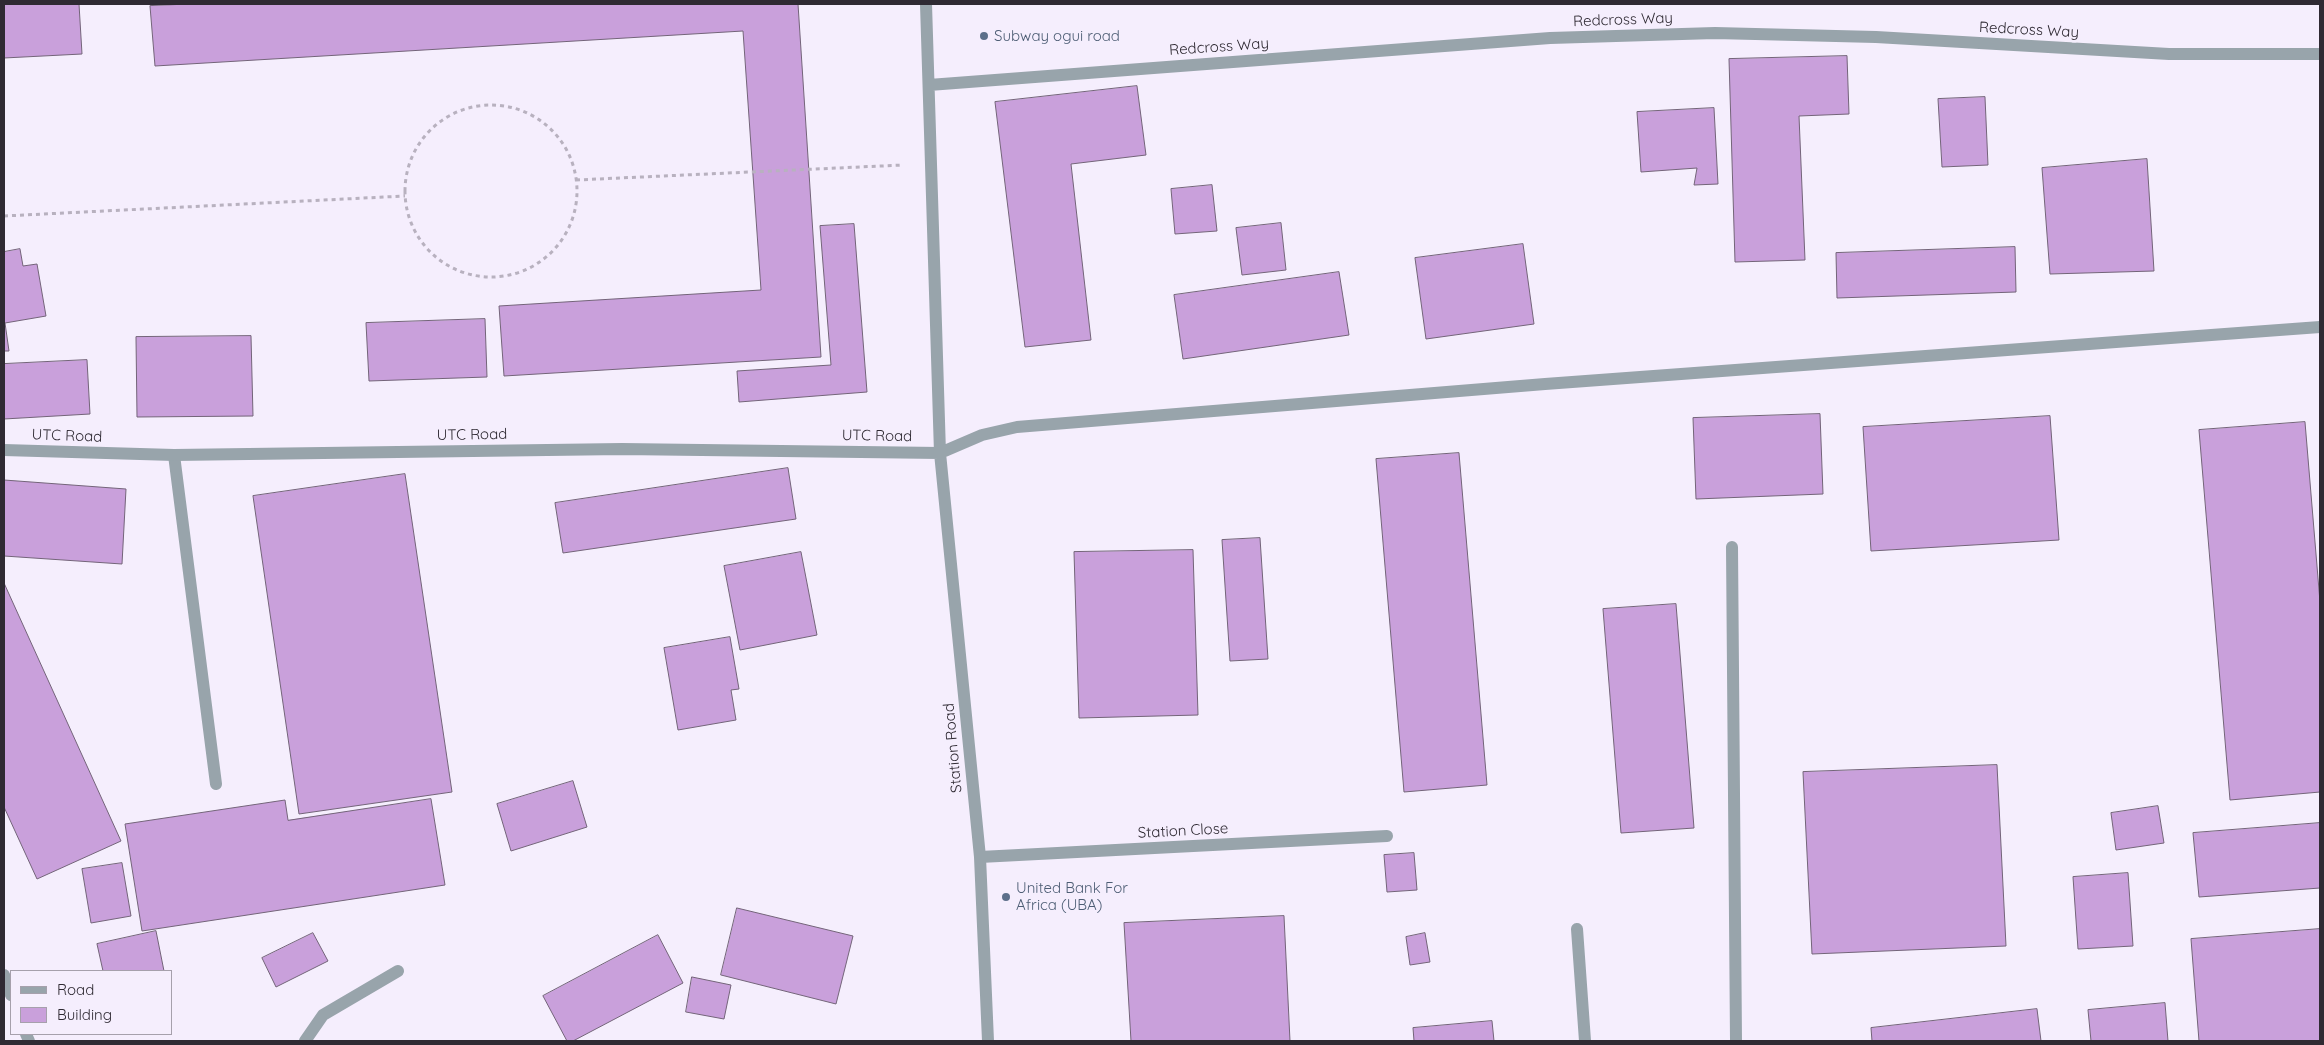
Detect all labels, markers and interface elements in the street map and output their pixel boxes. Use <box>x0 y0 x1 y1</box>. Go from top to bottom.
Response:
street label: Redcross Way <box>1573 9 1673 31</box>
street label: Redcross Way <box>1979 18 2079 42</box>
place label: Subway ogui road <box>994 27 1120 45</box>
marker: Subway ogui road <box>978 30 990 42</box>
street label: Redcross Way <box>1169 35 1269 59</box>
street label: UTC Road <box>437 425 507 445</box>
street label: UTC Road <box>31 426 103 446</box>
street label: UTC Road <box>842 426 912 446</box>
street label: Station Road <box>940 702 966 794</box>
street label: Station Close <box>1137 820 1229 842</box>
place label: United Bank For Africa (UBA) <box>1016 879 1128 914</box>
marker: United Bank For Africa (UBA) <box>1000 891 1012 903</box>
legend <box>10 970 172 1035</box>
text: Road <box>57 980 94 999</box>
text: Building <box>57 1005 112 1024</box>

